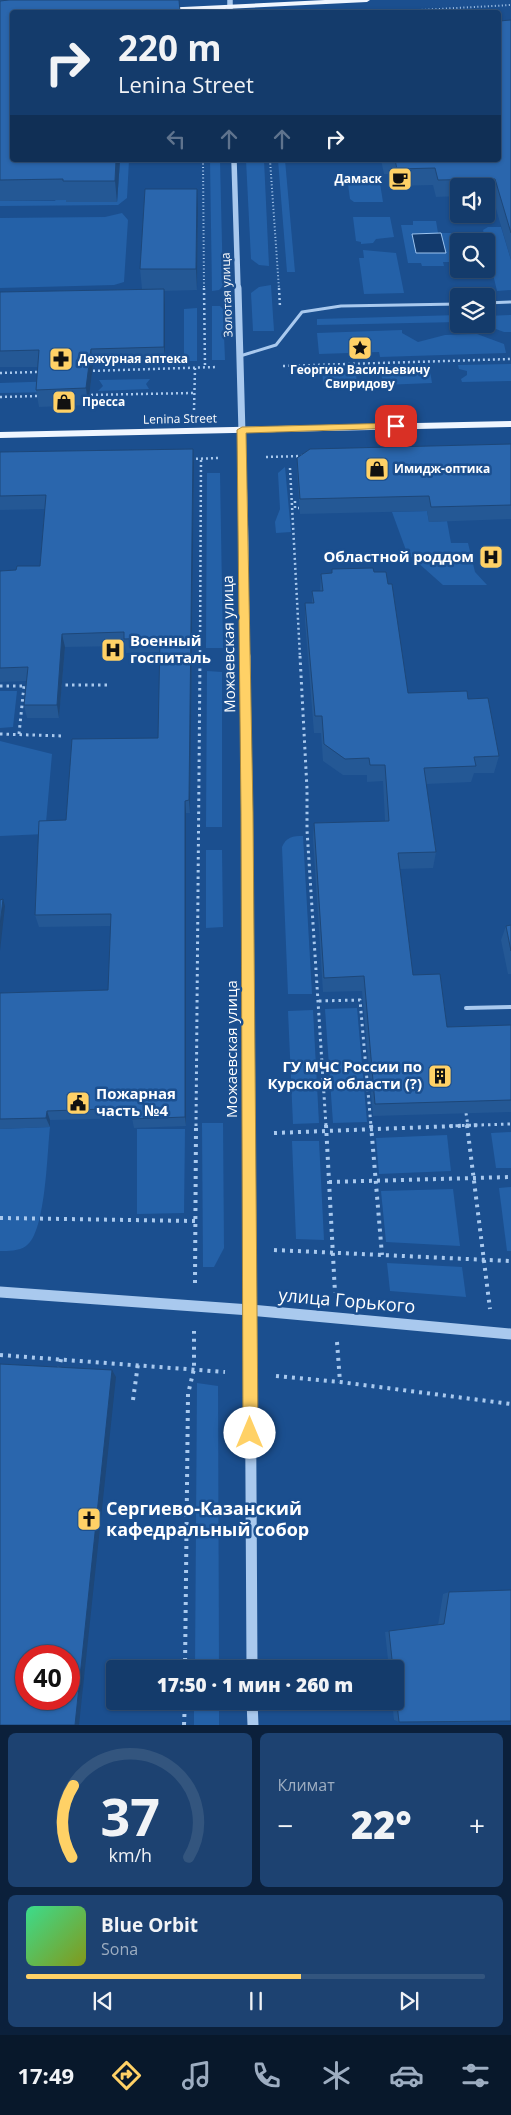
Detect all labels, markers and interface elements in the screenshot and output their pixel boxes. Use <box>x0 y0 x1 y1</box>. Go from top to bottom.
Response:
text: 220 m <box>118 24 222 71</box>
icon: right <box>35 30 100 95</box>
text: Lenina Street <box>118 69 254 99</box>
icon: left <box>162 125 190 153</box>
icon: ahead <box>215 125 243 153</box>
icon: ahead <box>268 125 296 153</box>
icon: right <box>321 125 349 153</box>
cafe icon: Дамаск <box>387 166 413 192</box>
place label: Дамаск <box>335 170 383 187</box>
map controls <box>450 178 495 333</box>
button: sound <box>450 178 495 223</box>
button: search <box>450 233 495 278</box>
street label: Золотая улица <box>217 252 236 338</box>
button: layers <box>450 288 495 333</box>
place icon: Георгию Васильевичу Свиридову <box>347 335 373 361</box>
pharmacy icon: Дежурная аптека <box>48 346 74 372</box>
place label: Дежурная аптека <box>78 350 188 367</box>
place label: Георгию Васильевичу Свиридову <box>290 361 430 392</box>
shop icon: Пресса <box>51 389 77 415</box>
place label: Пресса <box>82 393 125 410</box>
pin <box>375 405 417 447</box>
street label: Lenina Street <box>143 409 217 428</box>
icon: arrive <box>382 412 410 440</box>
shop icon: Имидж-оптика <box>364 456 390 482</box>
place label: Имидж-оптика <box>394 460 490 477</box>
hospital icon: Областной роддом <box>478 544 504 570</box>
place label: Областной роддом <box>323 546 474 566</box>
street label: Можаевская улица <box>217 575 239 713</box>
place label: Военный госпиталь <box>130 630 211 667</box>
hospital icon: Военный госпиталь <box>100 637 126 663</box>
street label: Можаевская улица <box>221 980 241 1118</box>
place label: ГУ МЧС России по Курской области (?) <box>268 1056 422 1093</box>
building icon: ГУ МЧС России по Курской области (?) <box>427 1063 453 1089</box>
place label: Пожарная часть №4 <box>96 1083 176 1120</box>
public building icon: Пожарная часть №4 <box>65 1090 91 1116</box>
street label: улица Горького <box>278 1282 416 1318</box>
position arrow <box>223 1406 275 1458</box>
place label: Сергиево-Казанский кафедральный собор <box>106 1496 309 1541</box>
church icon: Сергиево-Казанский кафедральный собор <box>76 1506 102 1532</box>
speed limit sign: 40 <box>15 1645 80 1710</box>
text: 17:50 · 1 мин · 260 m <box>157 1672 353 1698</box>
text: Климат <box>278 1774 335 1796</box>
text: 37 <box>100 1780 159 1851</box>
text: 22° <box>351 1798 412 1850</box>
text: − <box>278 1806 294 1844</box>
text: + <box>469 1806 485 1844</box>
text: km/h <box>108 1843 151 1867</box>
text: Blue Orbit <box>101 1912 198 1938</box>
text: Sona <box>101 1938 138 1960</box>
icon: previous <box>89 1987 117 2015</box>
icon: pause <box>242 1987 270 2015</box>
icon: next <box>395 1987 423 2015</box>
icon: directions <box>109 2058 144 2093</box>
icon: music <box>179 2058 214 2093</box>
icon: phone <box>249 2058 284 2093</box>
icon: climate <box>319 2058 354 2093</box>
icon: car <box>389 2058 424 2093</box>
icon: filters <box>458 2058 493 2093</box>
text: 17:49 <box>17 2060 74 2090</box>

